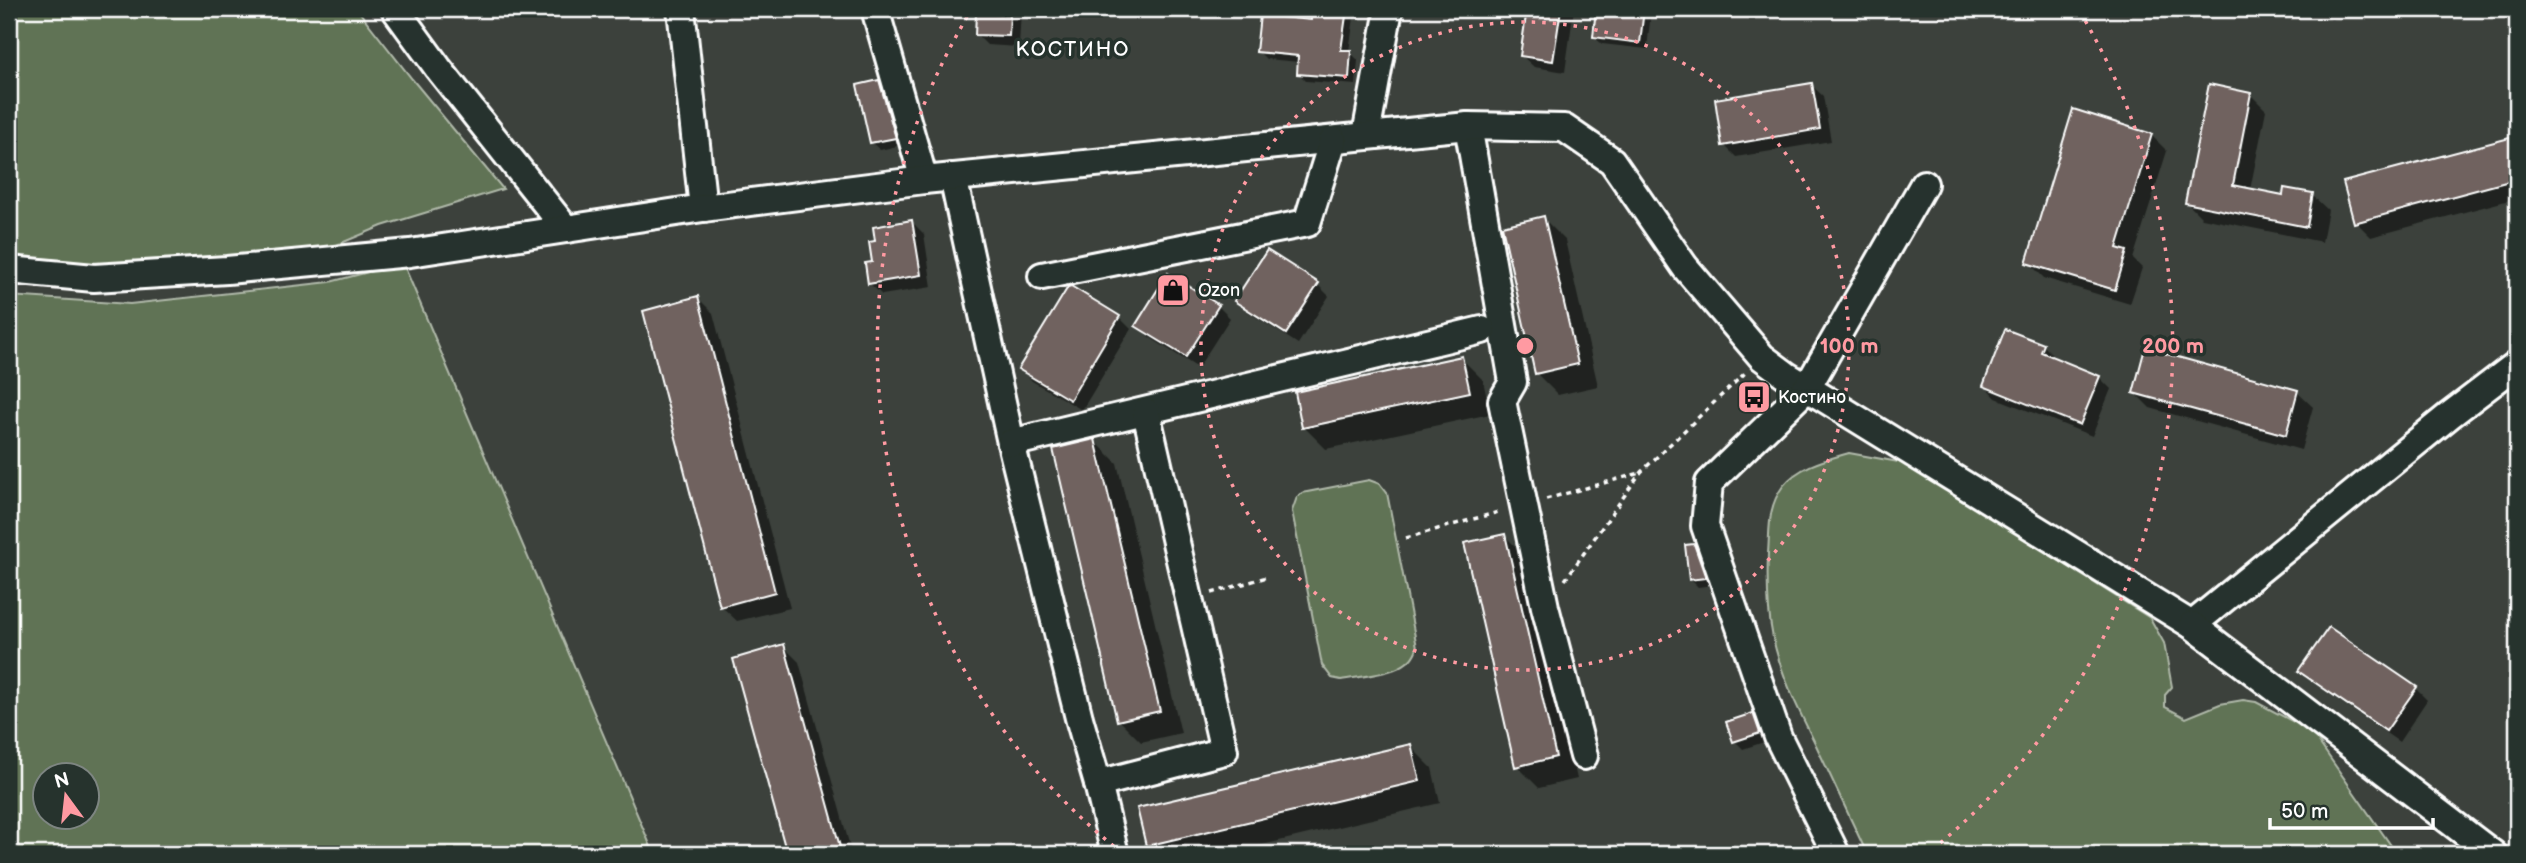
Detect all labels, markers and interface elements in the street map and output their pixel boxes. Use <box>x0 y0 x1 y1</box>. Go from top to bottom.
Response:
district label: КОСТИНО <box>1016 37 1130 62</box>
shop icon: Ozon <box>1154 271 1192 309</box>
place label: Ozon <box>1198 280 1240 301</box>
centre of rings <box>1513 334 1537 358</box>
text: 100 m <box>1820 334 1878 359</box>
text: 200 m <box>2142 334 2204 359</box>
bus stop icon: Костино <box>1735 378 1773 416</box>
place label: Костино <box>1778 387 1846 408</box>
north arrow <box>32 762 102 832</box>
text: N <box>52 768 72 794</box>
scale bar <box>2270 786 2433 830</box>
text: 50 m <box>2281 799 2328 824</box>

